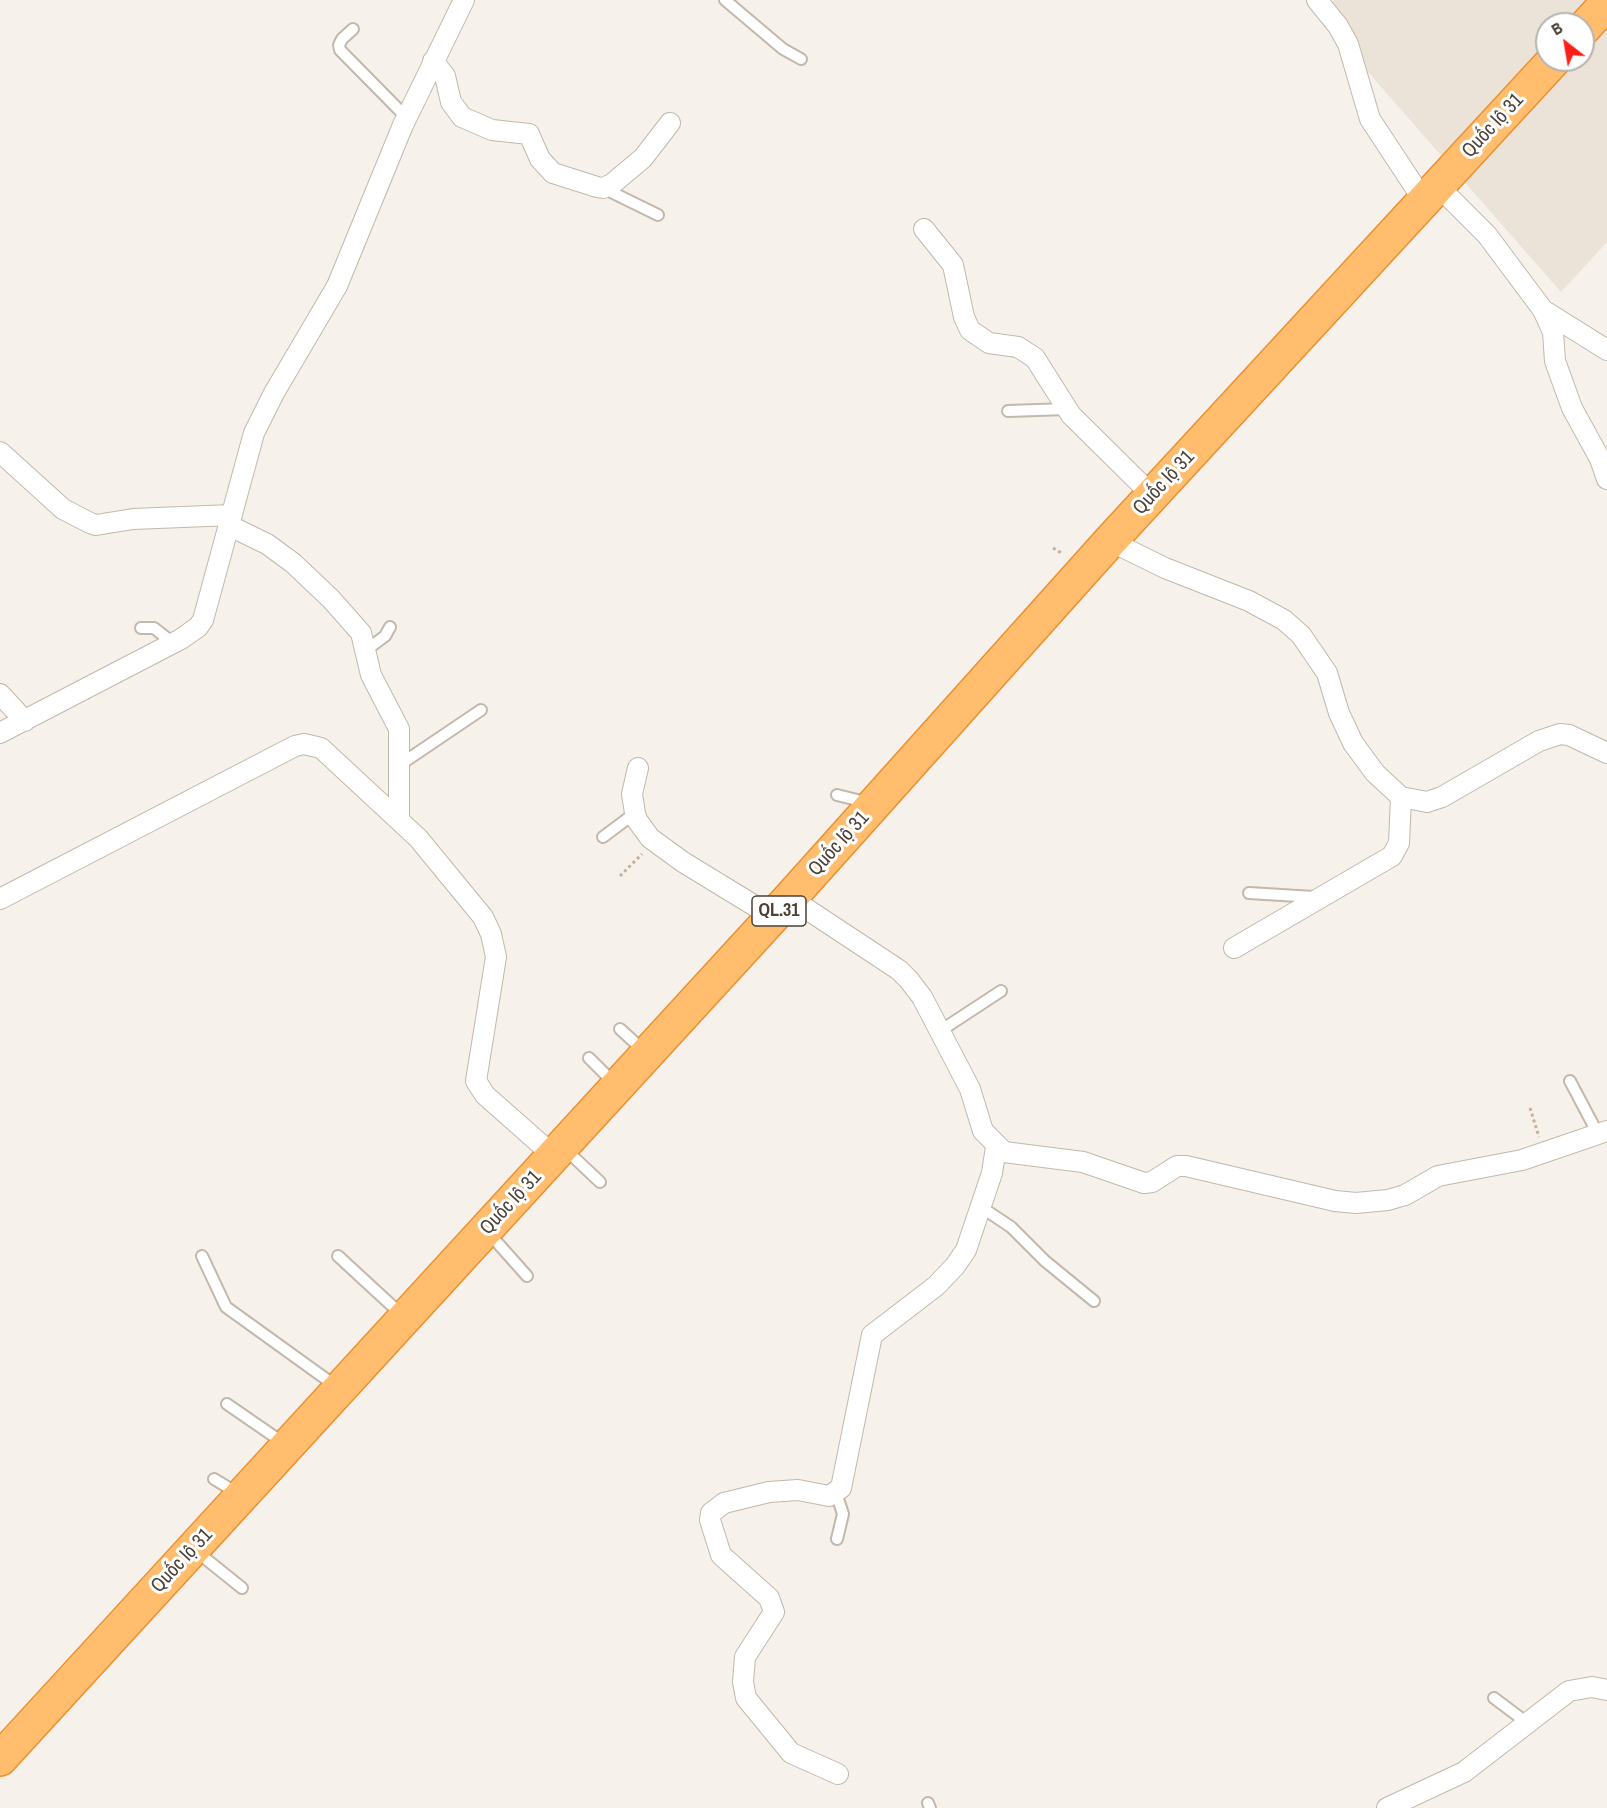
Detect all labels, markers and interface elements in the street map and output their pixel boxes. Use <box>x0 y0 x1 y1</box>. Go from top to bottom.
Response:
north arrow <box>1535 12 1595 72</box>
text: B <box>1547 16 1566 40</box>
street label: Quốc lộ 31 <box>1457 89 1529 163</box>
street label: Quốc lộ 31 <box>1128 446 1200 520</box>
street label: Quốc lộ 31 <box>804 806 874 882</box>
road number: QL.31 <box>752 896 806 926</box>
street label: Quốc lộ 31 <box>475 1166 547 1240</box>
street label: Quốc lộ 31 <box>146 1524 218 1598</box>

